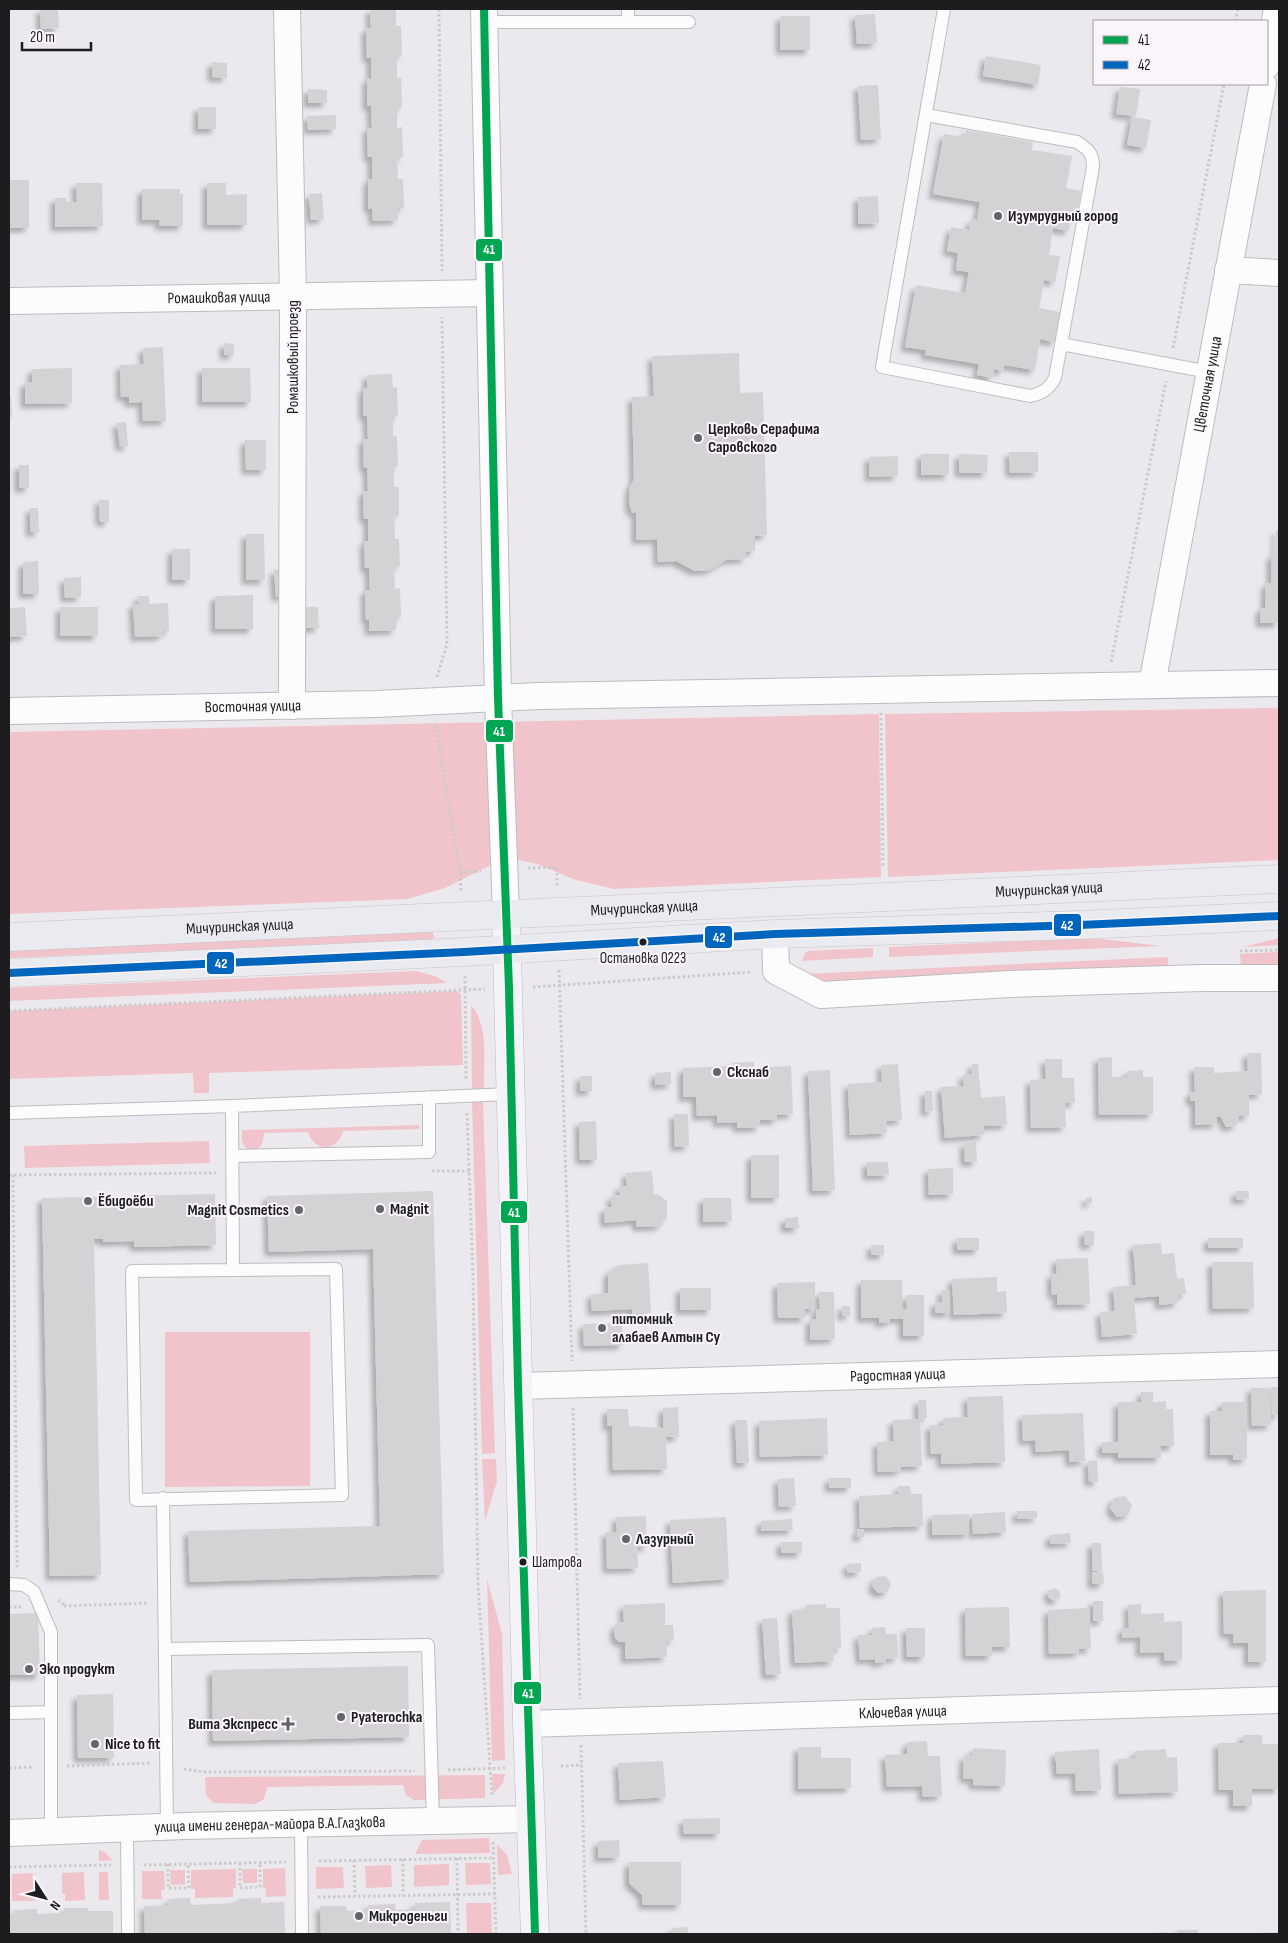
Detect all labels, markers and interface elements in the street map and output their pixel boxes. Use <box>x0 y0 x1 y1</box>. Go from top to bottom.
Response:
scale bar <box>22 20 91 52</box>
legend <box>1093 20 1268 85</box>
text: 20 m <box>30 28 55 47</box>
text: 41 <box>1138 31 1150 50</box>
text: 42 <box>1138 56 1151 75</box>
place label: Изумрудный город <box>1008 207 1118 226</box>
marker: Изумрудный город <box>992 210 1004 222</box>
line badge: 41 <box>475 238 503 262</box>
text: 41 <box>483 241 496 258</box>
street label: Ромашковая улица <box>167 287 271 308</box>
street label: Ромашковый проезд <box>284 300 303 414</box>
street label: Цветочная улица <box>1189 334 1226 434</box>
place label: Церковь Серафима Саровского <box>708 420 820 457</box>
marker: Церковь Серафима Саровского <box>692 432 704 444</box>
street label: Восточная улица <box>205 696 301 717</box>
line badge: 41 <box>485 719 514 743</box>
text: 41 <box>493 723 506 740</box>
street label: Мичуринская улица <box>995 878 1103 901</box>
street label: Мичуринская улица <box>590 896 698 920</box>
line badge: 42 <box>1053 913 1082 937</box>
street label: Мичуринская улица <box>186 915 294 938</box>
text: 42 <box>1061 917 1073 934</box>
line badge: 42 <box>704 925 733 949</box>
text: 42 <box>713 929 725 946</box>
marker: Остановка 0223 <box>638 937 648 947</box>
place label: Остановка 0223 <box>600 949 686 968</box>
line badge: 42 <box>206 951 235 975</box>
text: 42 <box>215 955 227 972</box>
place label: Скснаб <box>727 1063 769 1082</box>
marker: Скснаб <box>711 1066 723 1078</box>
place label: Ёбидоёби <box>98 1192 154 1211</box>
marker: Ёбидоёби <box>82 1195 94 1207</box>
place label: Magnit <box>390 1200 429 1219</box>
line badge: 41 <box>500 1200 528 1224</box>
place label: Magnit Cosmetics <box>187 1201 289 1220</box>
marker: Magnit <box>374 1203 386 1215</box>
marker: Magnit Cosmetics <box>293 1204 305 1216</box>
text: 41 <box>508 1204 521 1221</box>
place label: питомник алабаев Алтын Су <box>612 1310 721 1347</box>
marker: питомник алабаев Алтын Су <box>596 1322 608 1334</box>
street label: Радостная улица <box>850 1364 946 1386</box>
place label: Лазурный <box>635 1530 694 1549</box>
marker: Лазурный <box>620 1533 632 1545</box>
place label: Шатрова <box>532 1553 582 1572</box>
marker: Шатрова <box>518 1557 528 1567</box>
place label: Эко продукт <box>39 1660 115 1679</box>
marker: Эко продукт <box>23 1663 35 1675</box>
line badge: 41 <box>513 1681 542 1705</box>
text: 41 <box>522 1685 535 1702</box>
street label: Ключевая улица <box>859 1701 947 1723</box>
place label: Pyaterochka <box>351 1708 422 1727</box>
marker: Pyaterochka <box>335 1711 347 1723</box>
place label: Вита Экспресс <box>188 1715 278 1734</box>
marker: Вита Экспресс <box>282 1718 294 1730</box>
place label: Nice to fit <box>105 1735 160 1754</box>
marker: Nice to fit <box>89 1738 101 1750</box>
street label: улица имени генерал-майора В.А.Глазкова <box>154 1812 386 1837</box>
north arrow <box>20 1873 70 1923</box>
text: N <box>46 1897 64 1913</box>
place label: Микроденьги <box>369 1907 447 1926</box>
marker: Микроденьги <box>353 1910 365 1922</box>

